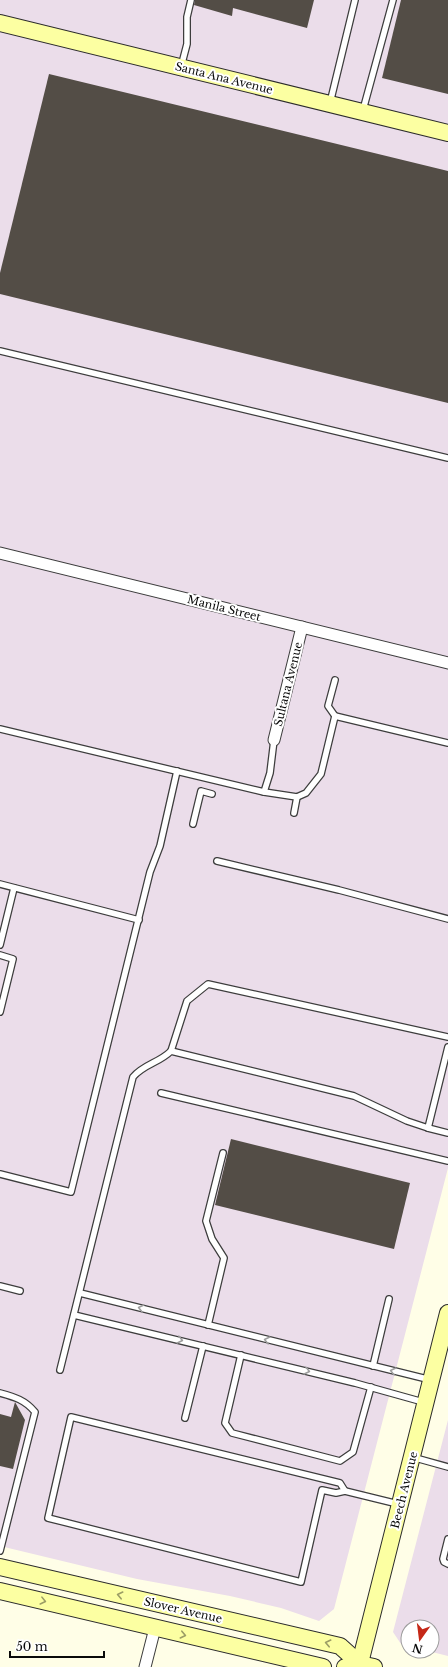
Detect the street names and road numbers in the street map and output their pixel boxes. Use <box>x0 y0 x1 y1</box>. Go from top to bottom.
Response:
street label: Santa Ana Avenue <box>174 59 274 97</box>
street label: Manila Street <box>186 592 263 624</box>
street label: Sultana Avenue <box>271 640 305 728</box>
street label: Beech Avenue <box>388 1450 420 1530</box>
street label: Slover Avenue <box>142 1594 224 1626</box>

